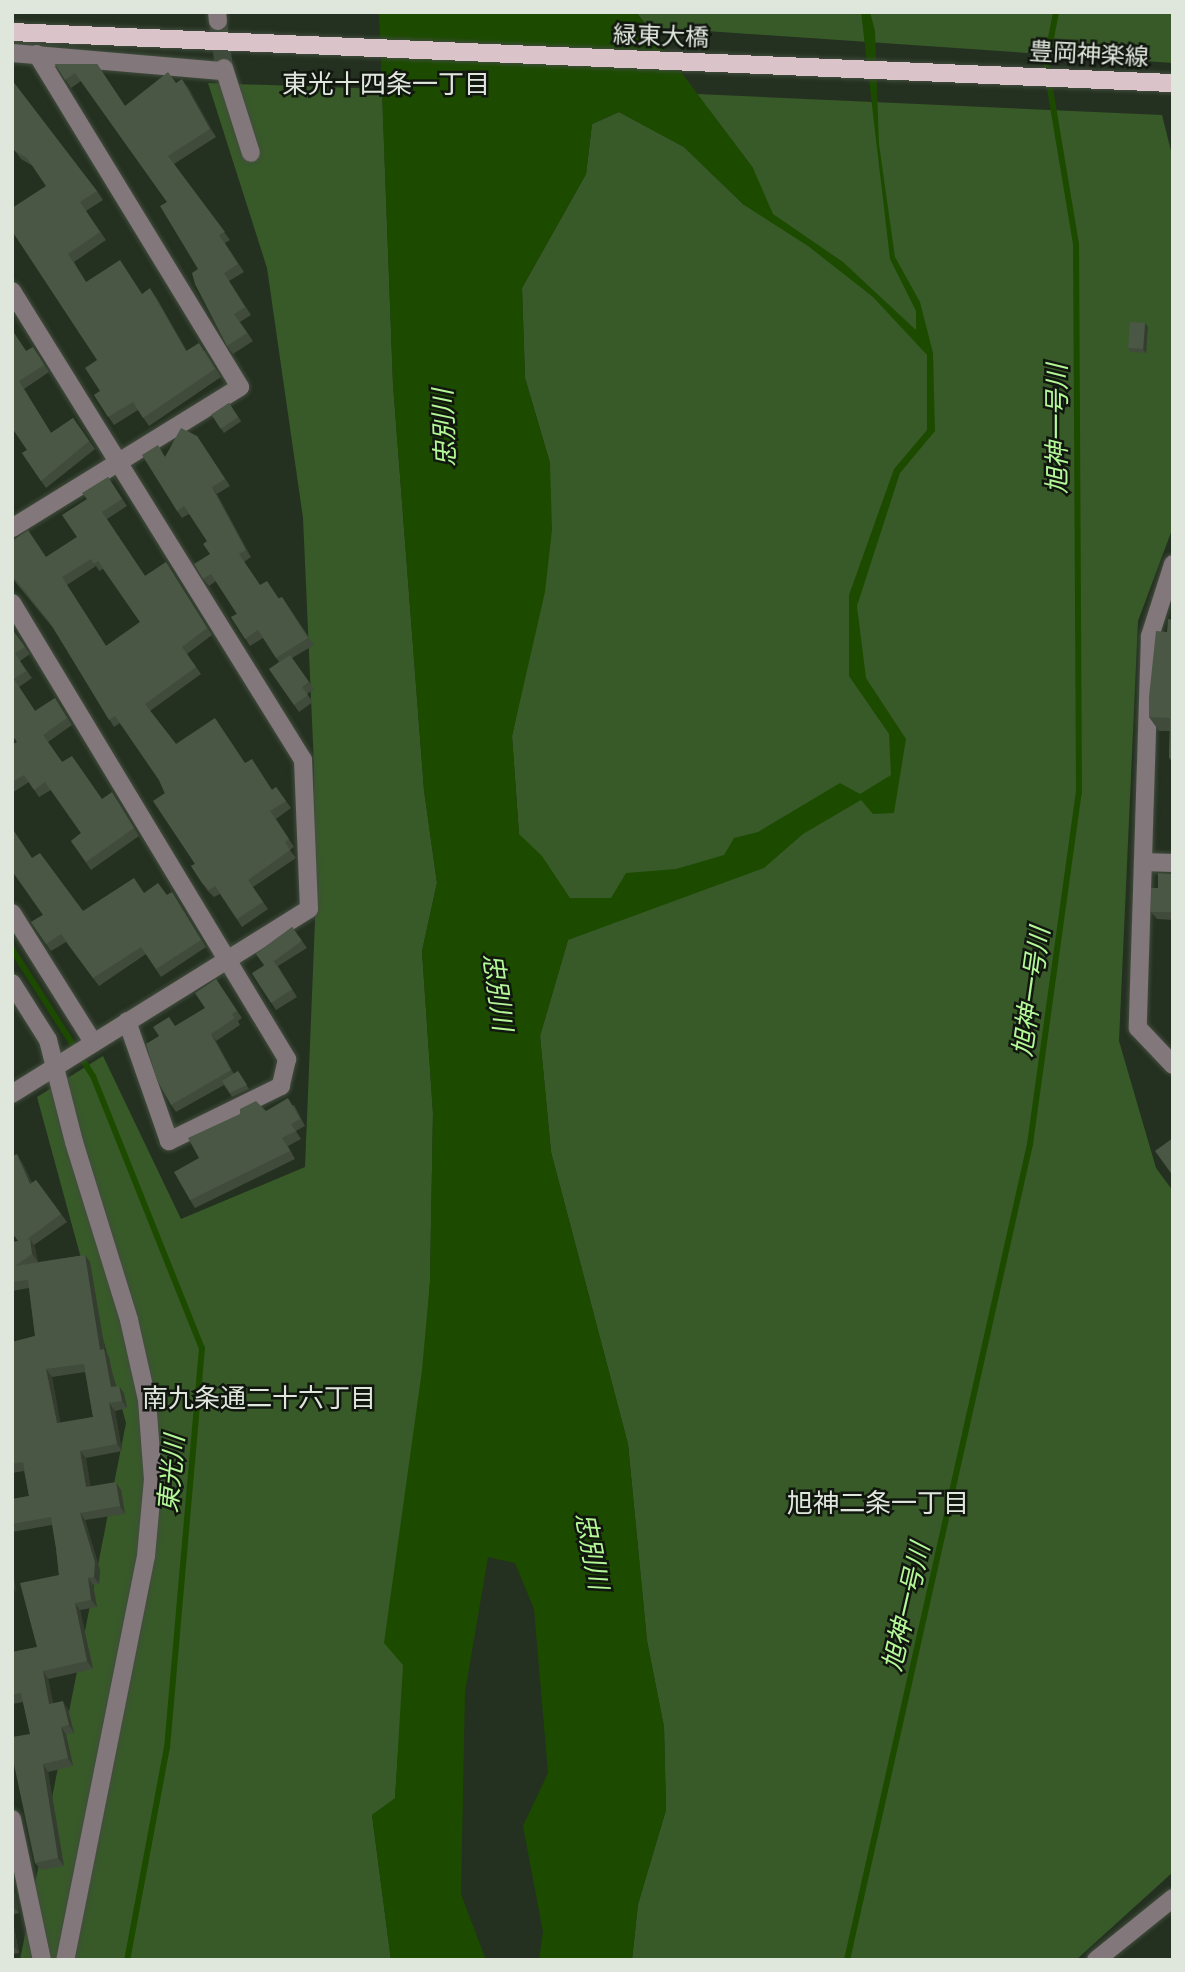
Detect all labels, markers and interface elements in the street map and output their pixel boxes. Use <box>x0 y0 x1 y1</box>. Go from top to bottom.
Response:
street label: 緑東大橋 <box>613 20 709 52</box>
street label: 豊岡神楽線 <box>1028 36 1150 72</box>
district label: 東光十四条一丁目 <box>282 69 490 101</box>
water label: 旭神一号川 <box>1042 364 1074 494</box>
water label: 忠別川 <box>428 388 462 468</box>
water label: 旭神一号川 <box>1008 925 1056 1059</box>
water label: 忠別川 <box>476 951 518 1033</box>
district label: 南九条通二十六丁目 <box>142 1383 376 1415</box>
water label: 東光川 <box>153 1434 191 1514</box>
district label: 旭神二条一丁目 <box>787 1488 969 1520</box>
water label: 忠別川 <box>568 1510 614 1592</box>
water label: 旭神一号川 <box>877 1540 937 1674</box>

